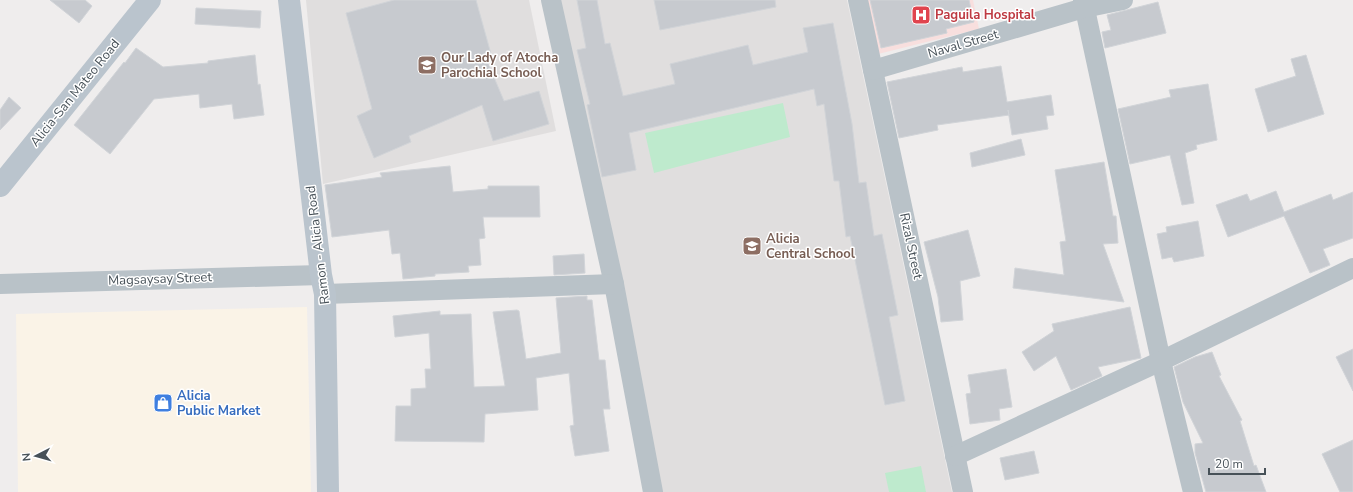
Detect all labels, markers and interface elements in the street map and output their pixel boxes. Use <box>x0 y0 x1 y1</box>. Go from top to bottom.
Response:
hospital icon: Paguila Hospital <box>910 4 932 26</box>
place label: Paguila Hospital <box>935 6 1036 24</box>
street label: Naval Street <box>926 25 1001 63</box>
street label: Alicia-San Mateo Road <box>26 36 124 150</box>
place label: Our Lady of Atocha Parochial School <box>441 49 558 82</box>
school or university icon: Our Lady of Atocha Parochial School <box>416 54 438 76</box>
street label: Ramon - Alicia Road <box>302 185 334 305</box>
street label: Rizal Street <box>895 211 927 281</box>
place label: Alicia Central School <box>766 230 856 263</box>
school or university icon: Alicia Central School <box>741 235 763 257</box>
street label: Magsaysay Street <box>108 268 213 290</box>
place label: Alicia Public Market <box>177 387 261 420</box>
shop icon: Alicia Public Market <box>152 392 174 414</box>
north arrow <box>16 436 56 476</box>
scale bar <box>1209 450 1265 476</box>
text: N <box>19 452 34 462</box>
text: 20 m <box>1215 456 1243 472</box>

